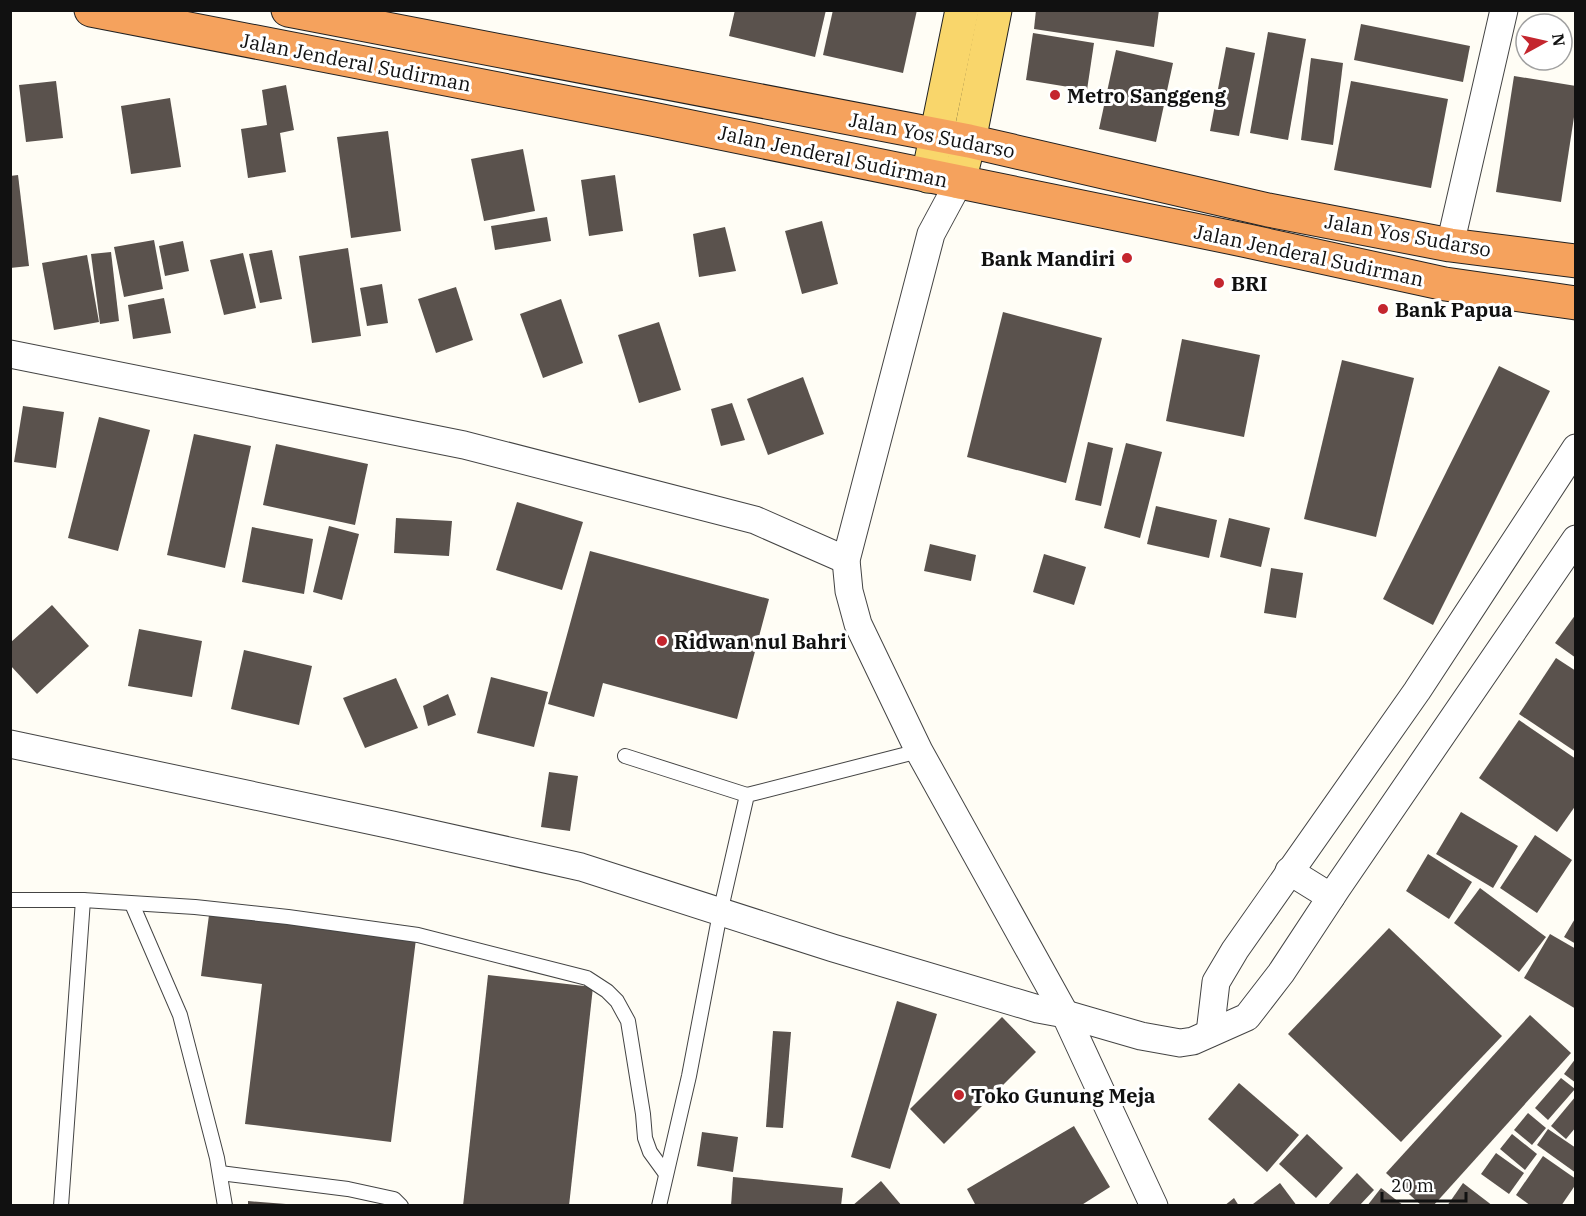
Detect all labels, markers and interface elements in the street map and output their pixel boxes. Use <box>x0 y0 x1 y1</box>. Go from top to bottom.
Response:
north arrow <box>1514 12 1574 72</box>
street label: Jalan Jenderal Sudirman <box>238 26 474 98</box>
text: N <box>1548 32 1570 48</box>
place label: Metro Sanggeng <box>1067 82 1226 109</box>
marker: Metro Sanggeng <box>1048 88 1062 102</box>
street label: Jalan Yos Sudarso <box>847 106 1017 164</box>
street label: Jalan Jenderal Sudirman <box>716 118 951 194</box>
street label: Jalan Yos Sudarso <box>1323 207 1493 263</box>
street label: Jalan Jenderal Sudirman <box>1192 217 1427 293</box>
place label: Bank Mandiri <box>981 245 1115 272</box>
marker: Bank Mandiri <box>1120 251 1134 265</box>
place label: BRI <box>1231 270 1267 297</box>
marker: BRI <box>1212 276 1226 290</box>
place label: Bank Papua <box>1395 296 1513 323</box>
marker: Bank Papua <box>1376 302 1390 316</box>
place label: Ridwan nul Bahri <box>674 628 847 655</box>
marker: Ridwan nul Bahri <box>655 634 669 648</box>
place label: Toko Gunung Meja <box>971 1082 1156 1109</box>
marker: Toko Gunung Meja <box>952 1088 966 1102</box>
scale bar <box>1382 1165 1466 1203</box>
text: 20 m <box>1391 1174 1434 1197</box>

